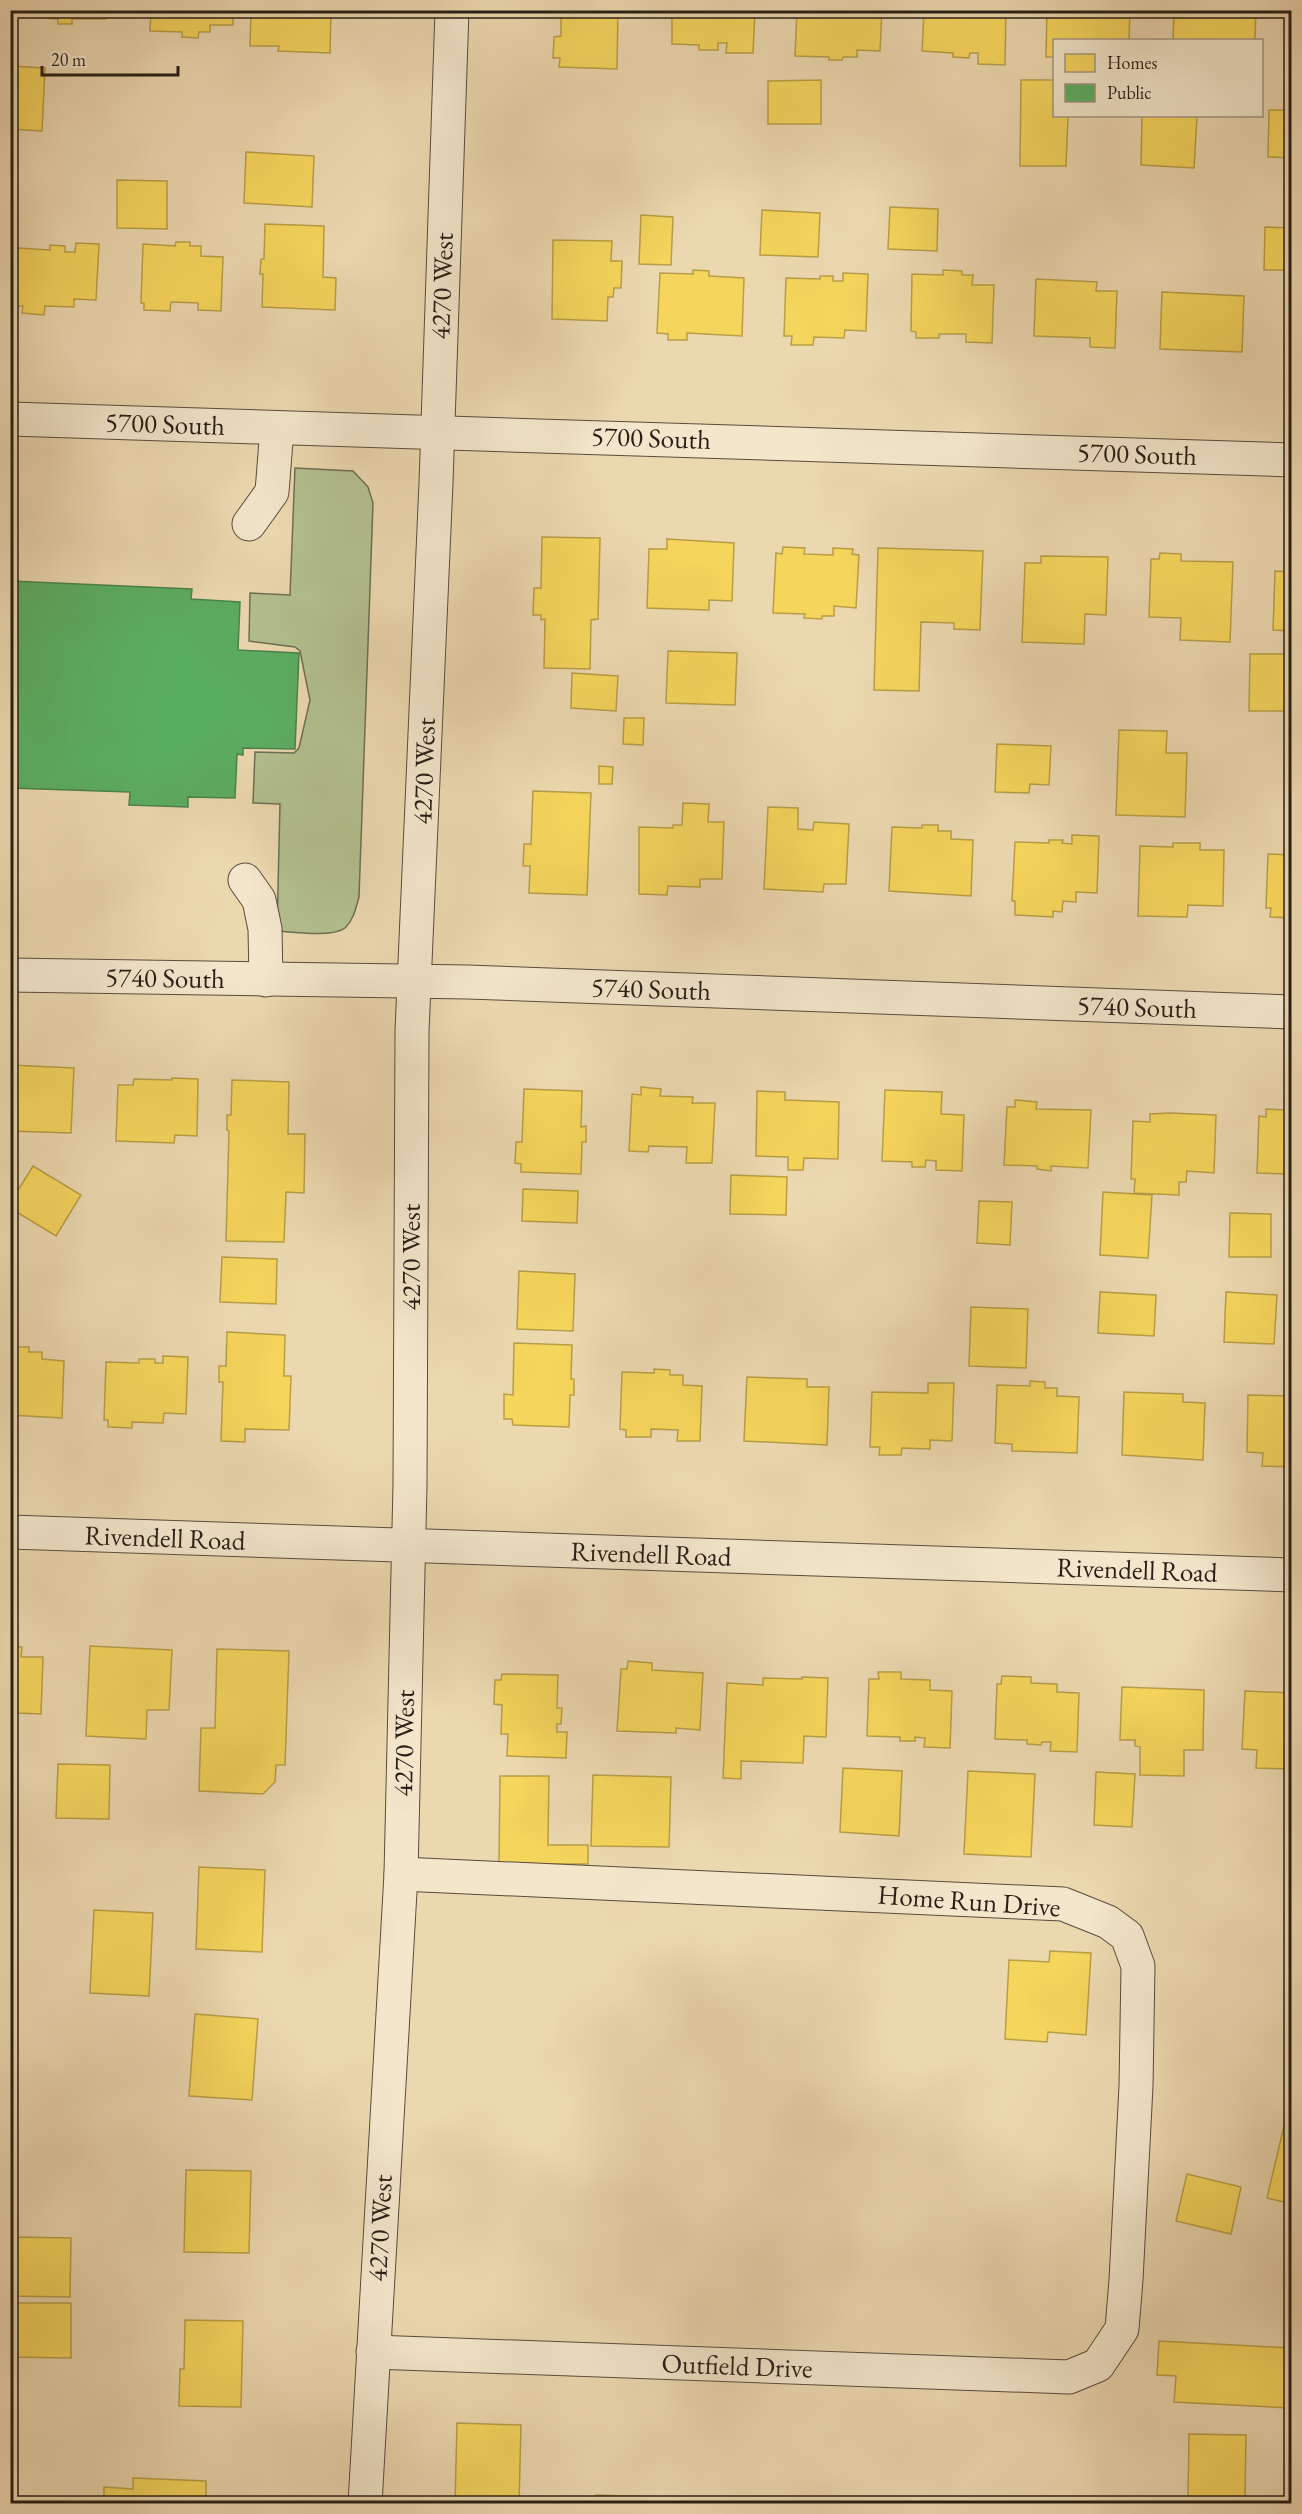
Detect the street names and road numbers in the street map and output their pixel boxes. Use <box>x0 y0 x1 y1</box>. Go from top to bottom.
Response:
street label: 4270 West <box>422 231 461 340</box>
street label: 5700 South <box>105 404 226 443</box>
street label: 5700 South <box>591 418 712 457</box>
street label: 5700 South <box>1077 434 1198 473</box>
street label: 4270 West <box>404 716 443 825</box>
street label: 5740 South <box>105 959 225 996</box>
street label: 5740 South <box>591 969 712 1008</box>
street label: 5740 South <box>1077 987 1198 1026</box>
street label: 4270 West <box>393 1203 428 1311</box>
street label: Rivendell Road <box>84 1517 246 1558</box>
street label: Rivendell Road <box>570 1533 732 1574</box>
street label: Rivendell Road <box>1056 1549 1218 1590</box>
street label: 4270 West <box>385 1689 422 1797</box>
street label: Home Run Drive <box>877 1877 1062 1924</box>
street label: 4270 West <box>359 2173 400 2282</box>
street label: Outfield Drive <box>661 2345 813 2386</box>

